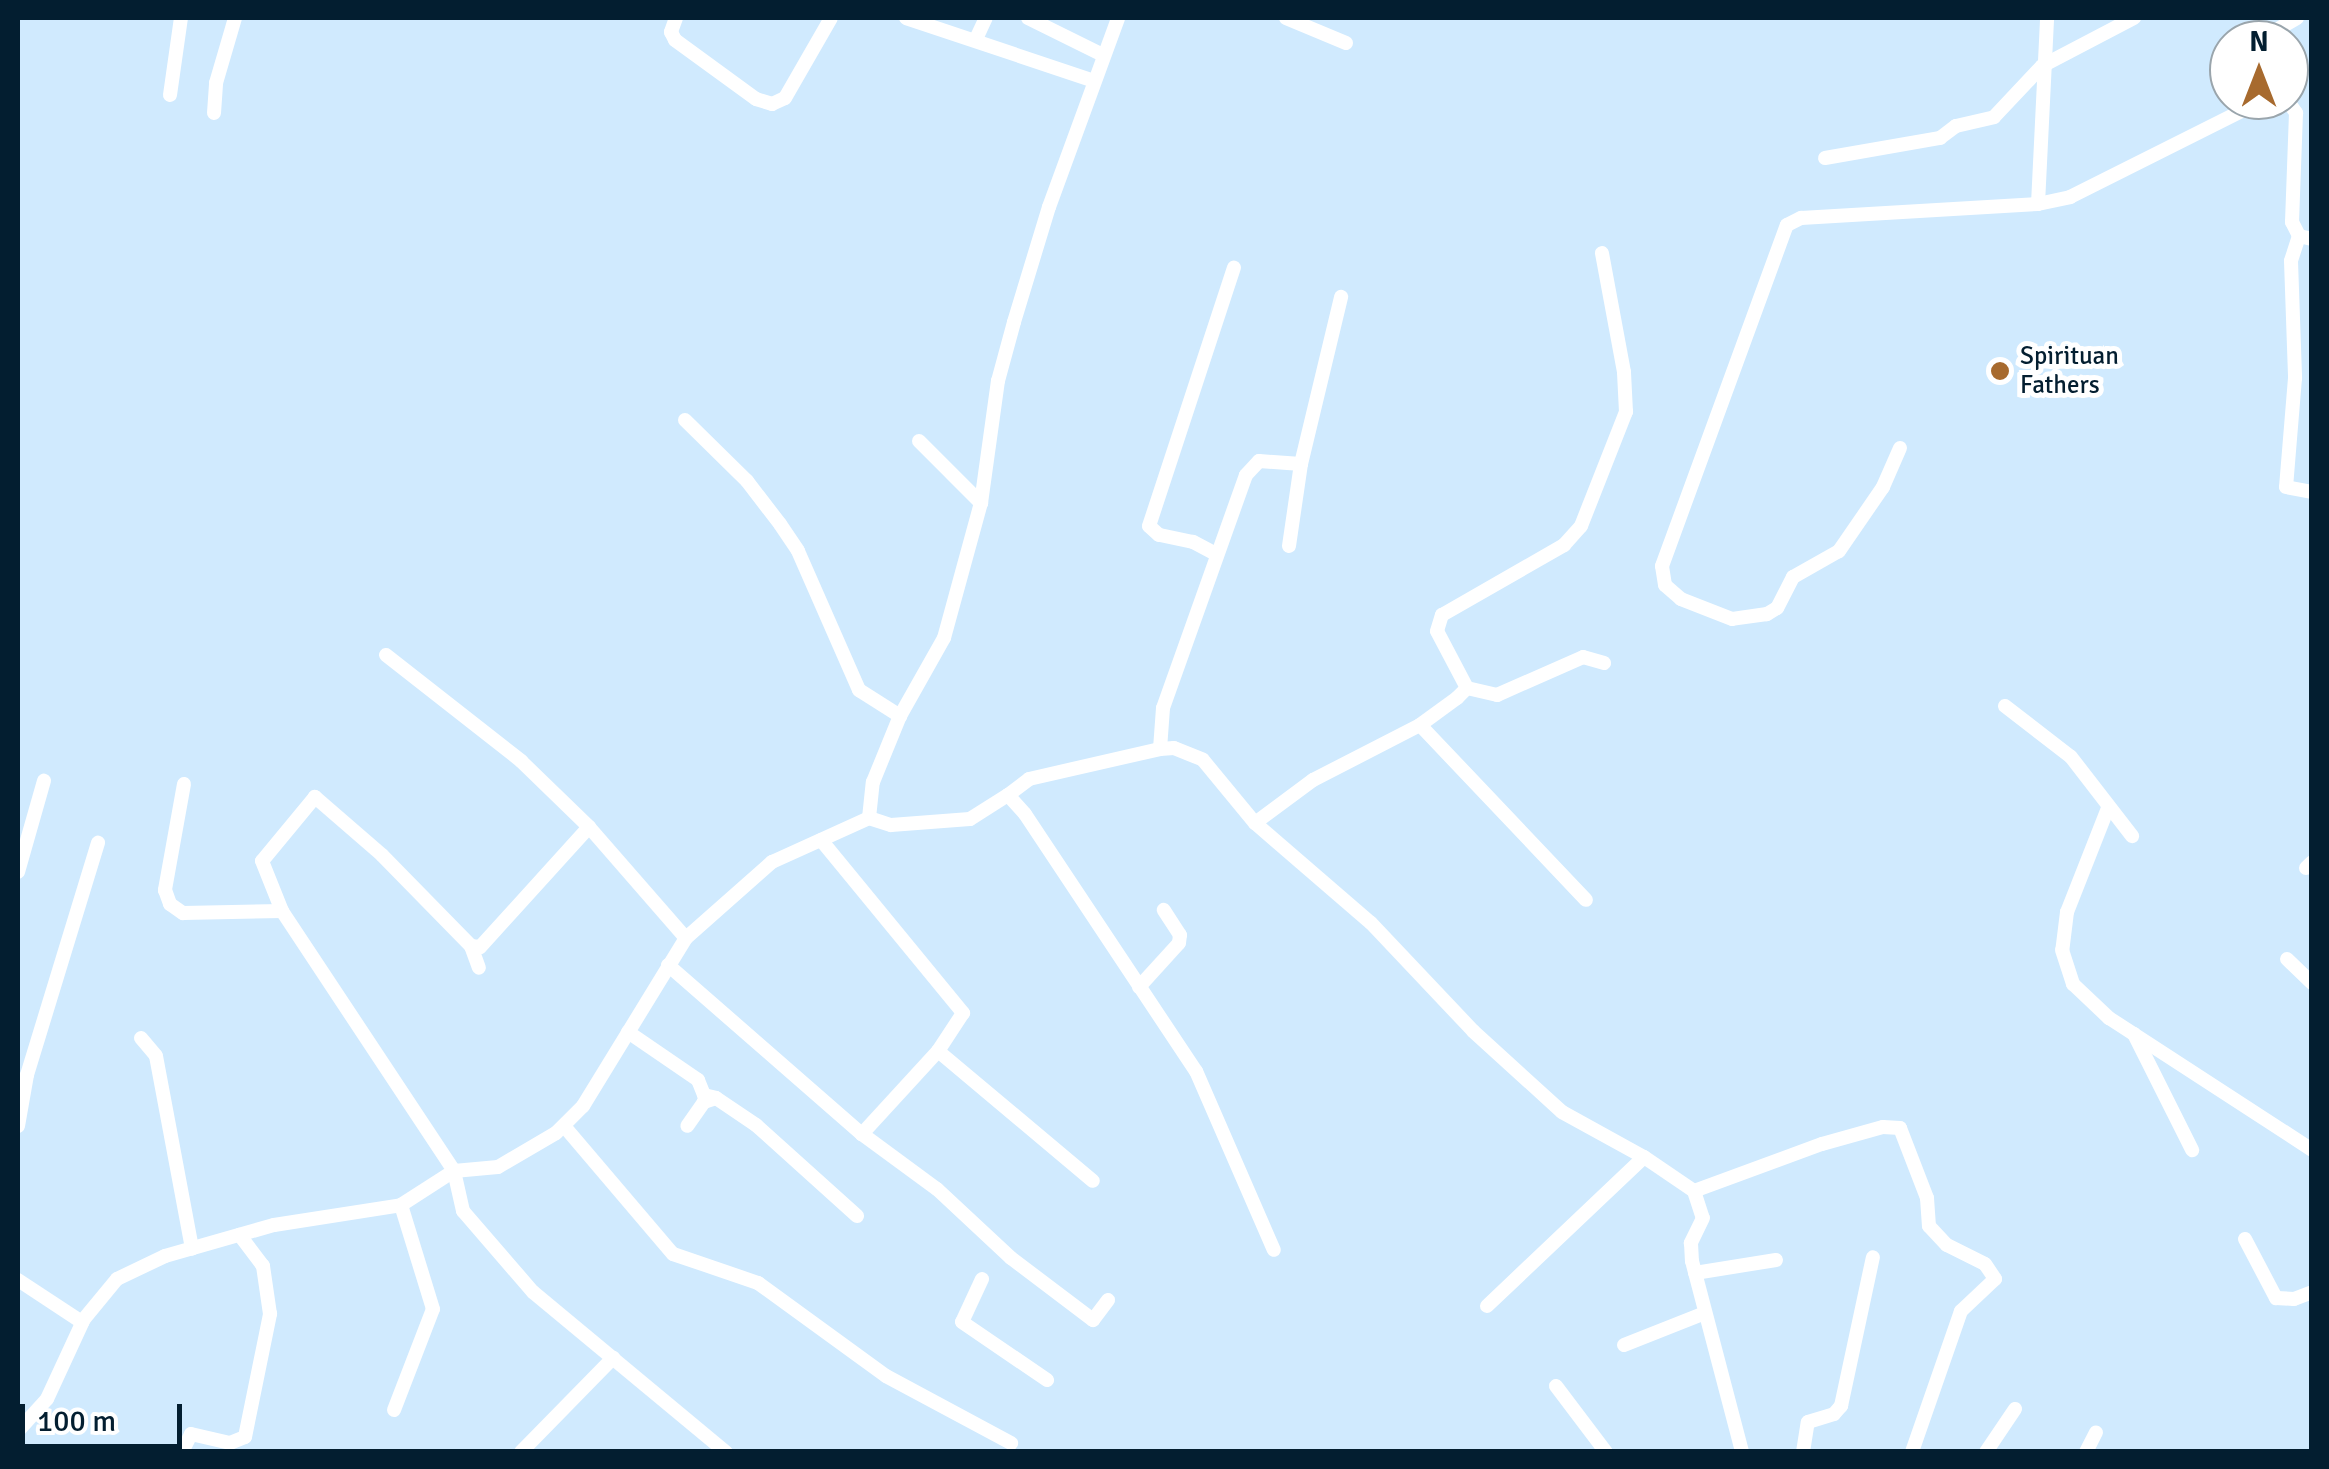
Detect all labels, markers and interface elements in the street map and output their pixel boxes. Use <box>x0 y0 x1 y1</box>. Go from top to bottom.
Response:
north arrow <box>2209 20 2309 120</box>
text: N <box>2249 25 2269 59</box>
place label: Spirituan Fathers <box>2020 342 2119 401</box>
marker: Spirituan Fathers <box>1989 360 2011 382</box>
scale bar <box>25 1384 188 1446</box>
text: 100 m <box>37 1403 116 1440</box>

